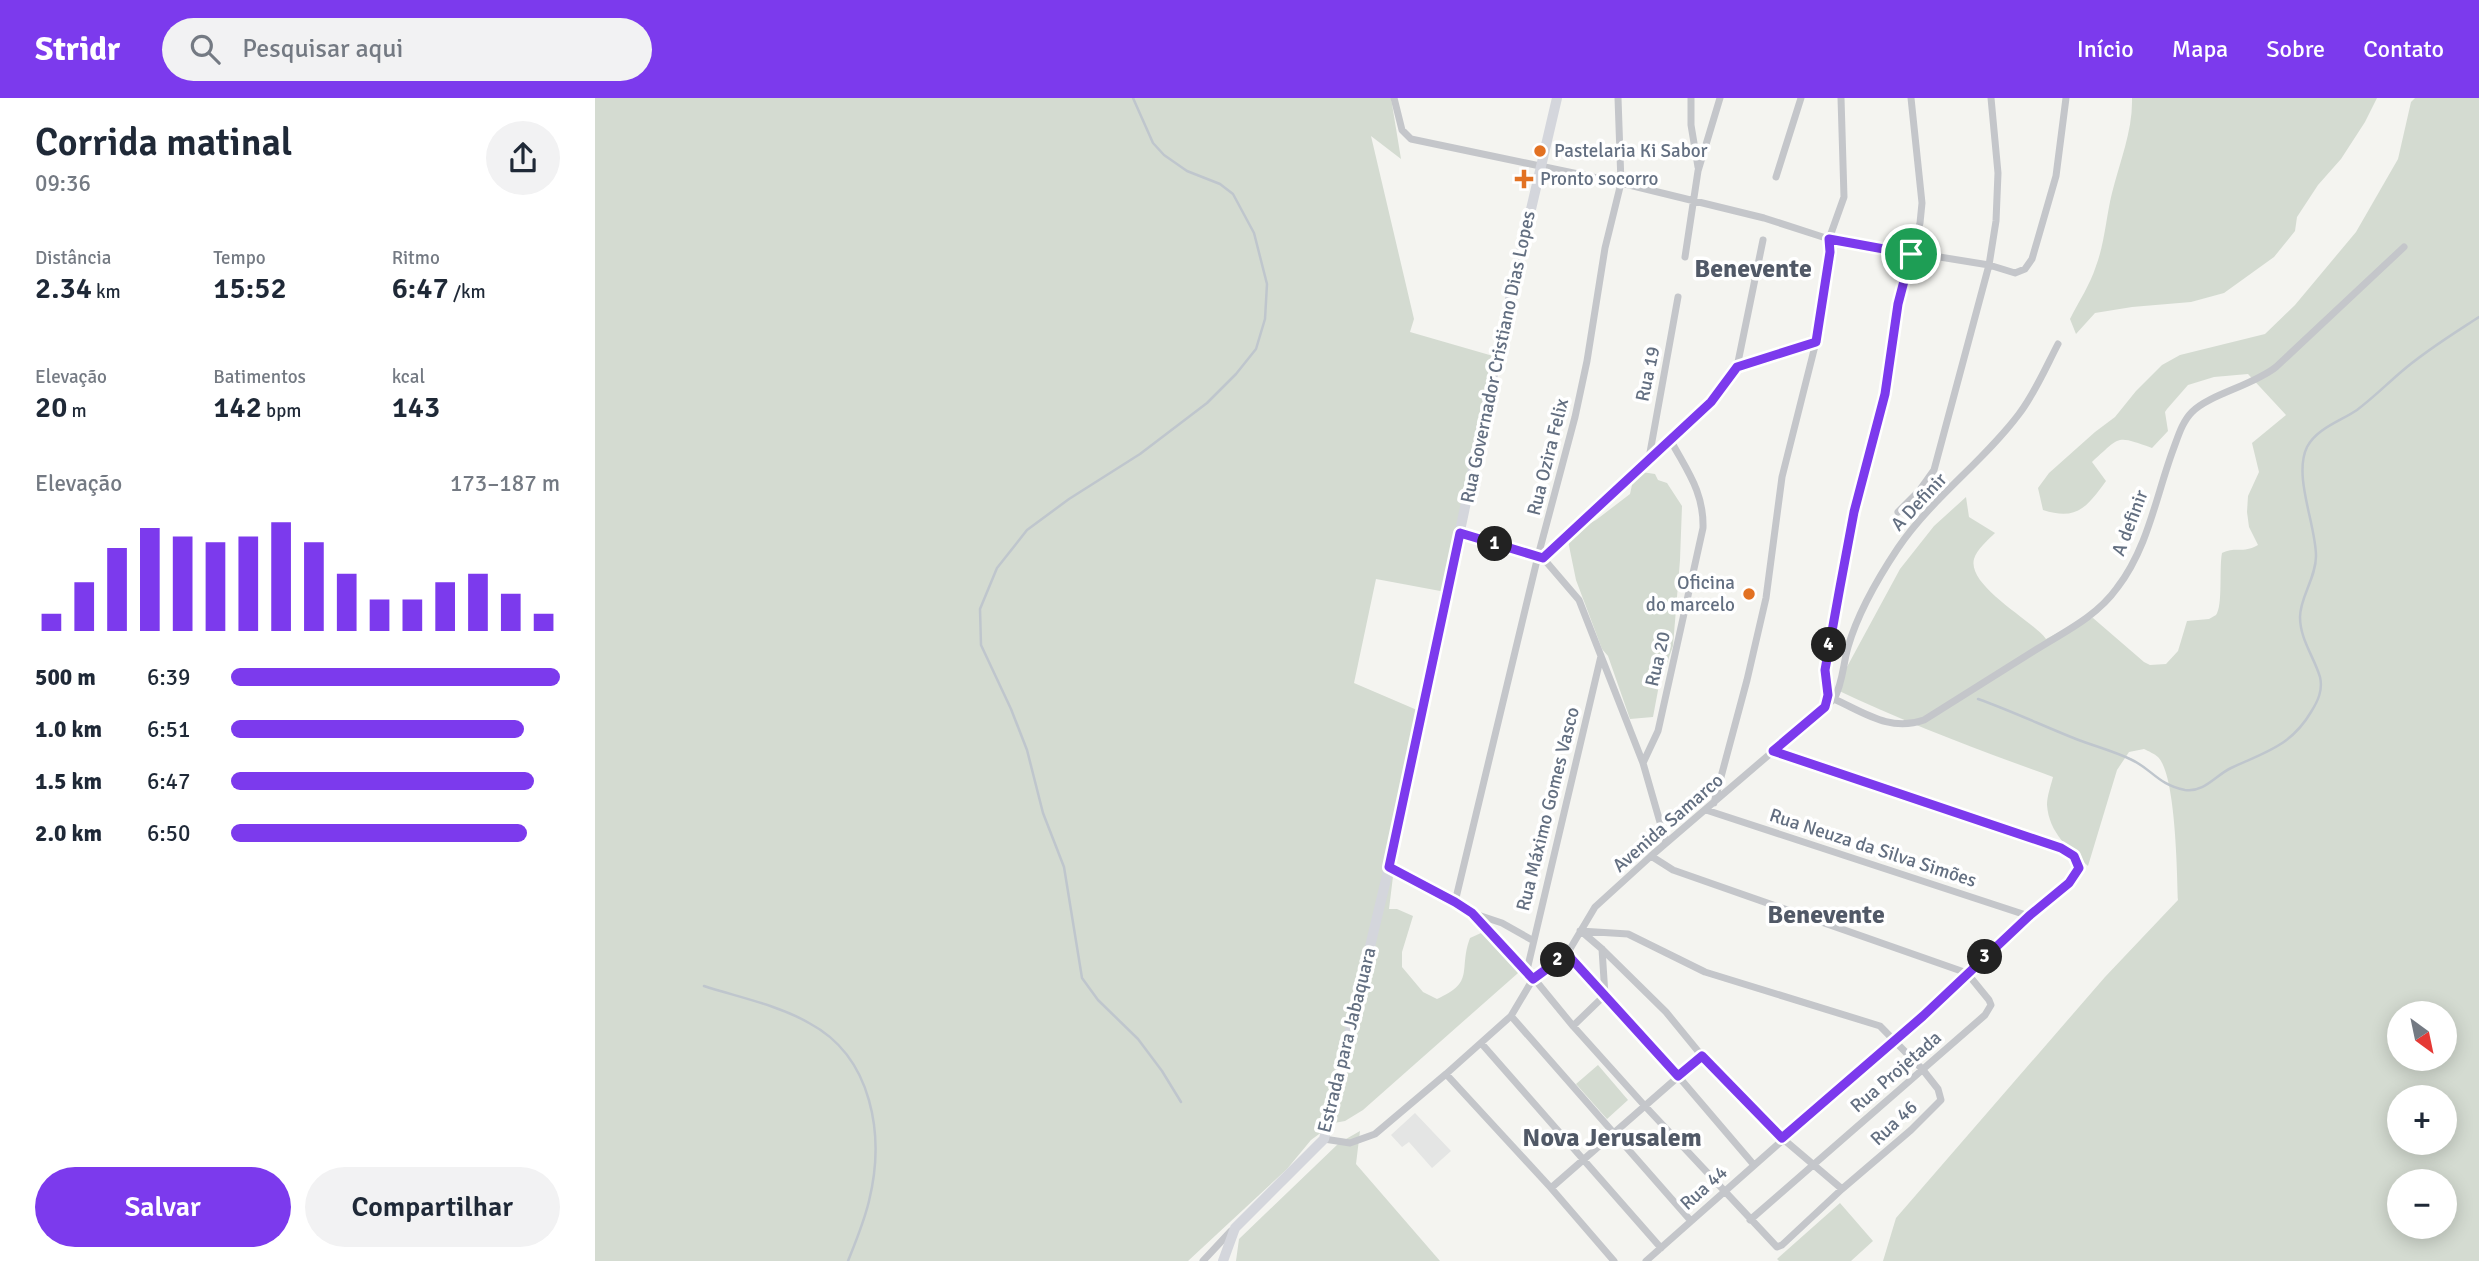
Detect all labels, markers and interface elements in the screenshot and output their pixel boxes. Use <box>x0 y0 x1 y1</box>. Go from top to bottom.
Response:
search box <box>162 18 652 81</box>
text: Stridr <box>35 29 120 70</box>
icon: search <box>186 30 224 68</box>
text: Pesquisar aqui <box>242 33 403 65</box>
text: Início <box>2077 34 2134 64</box>
text: Mapa <box>2172 34 2228 64</box>
text: Sobre <box>2266 34 2325 64</box>
text: Contato <box>2363 34 2444 64</box>
text: Corrida matinal <box>35 119 292 166</box>
button: share <box>486 121 560 195</box>
place label: Pastelaria Ki Sabor <box>1554 139 1708 163</box>
marker: Pastelaria Ki Sabor <box>1532 143 1548 159</box>
place label: Pronto socorro <box>1540 167 1658 191</box>
text: 09:36 <box>35 169 91 198</box>
marker: Pronto socorro <box>1514 169 1534 189</box>
street label: Rua Governador Cristiano Dias Lopes <box>1455 209 1541 505</box>
pin <box>1881 224 1941 284</box>
icon: arrive <box>1892 235 1930 273</box>
text: Distância <box>35 246 111 270</box>
text: Tempo <box>213 246 266 270</box>
text: Ritmo <box>392 246 440 270</box>
district label: Benevente <box>1694 253 1812 285</box>
text: 2.34 <box>35 270 92 307</box>
text: 15:52 <box>213 270 287 307</box>
text: 6:47 <box>392 270 449 307</box>
text: km <box>92 280 121 304</box>
text: /km <box>449 280 486 304</box>
street label: Rua 19 <box>1630 344 1666 404</box>
text: Elevação <box>35 365 107 389</box>
text: Batimentos <box>213 365 306 389</box>
text: kcal <box>392 365 425 389</box>
text: 20 <box>35 389 67 426</box>
text: 142 <box>213 389 262 426</box>
text: 143 <box>392 389 440 426</box>
street label: Rua Ozira Felix <box>1522 396 1574 518</box>
text: m <box>67 399 87 423</box>
text: bpm <box>262 399 301 423</box>
street label: A Definir <box>1886 468 1952 536</box>
text: Elevação <box>35 469 122 498</box>
text: 173–187 m <box>450 469 560 498</box>
street label: A definir <box>2106 487 2154 559</box>
pin: 1 <box>1478 526 1513 562</box>
text: 1 <box>1489 531 1500 555</box>
place label: Oficina do marcelo <box>1646 571 1735 617</box>
marker: Oficina do marcelo <box>1741 586 1757 602</box>
pin: 4 <box>1811 628 1847 662</box>
street label: Rua 20 <box>1640 629 1676 689</box>
text: 4 <box>1823 632 1834 656</box>
text: 500 m <box>35 663 96 692</box>
text: 6:39 <box>147 663 190 692</box>
street label: Rua Máximo Gomes Vasco <box>1511 704 1585 914</box>
text: 1.0 km <box>35 715 102 744</box>
text: 6:51 <box>147 715 190 744</box>
text: 1.5 km <box>35 767 102 796</box>
text: 6:47 <box>147 767 190 796</box>
street label: Avenida Samarco <box>1608 768 1728 878</box>
street label: Rua Neuza da Silva Simões <box>1766 803 1980 893</box>
text: 2.0 km <box>35 819 102 848</box>
text: 6:50 <box>147 819 190 848</box>
district label: Benevente <box>1767 899 1885 931</box>
pin: 3 <box>1967 940 2003 974</box>
pin: 2 <box>1541 942 1576 978</box>
text: 3 <box>1979 944 1990 968</box>
street label: Estrada para Jabaquara <box>1312 945 1382 1135</box>
text: 2 <box>1552 947 1563 971</box>
north arrow <box>2387 1001 2457 1071</box>
map controls <box>2387 1001 2457 1239</box>
street label: Rua Projetada <box>1846 1026 1946 1118</box>
button: + <box>2387 1085 2457 1155</box>
street label: Rua 46 <box>1865 1095 1923 1151</box>
district label: Nova Jerusalem <box>1522 1122 1702 1154</box>
street label: Rua 44 <box>1675 1160 1733 1216</box>
button: Salvar <box>35 1167 291 1247</box>
button: Compartilhar <box>305 1167 560 1247</box>
button: − <box>2387 1169 2457 1239</box>

